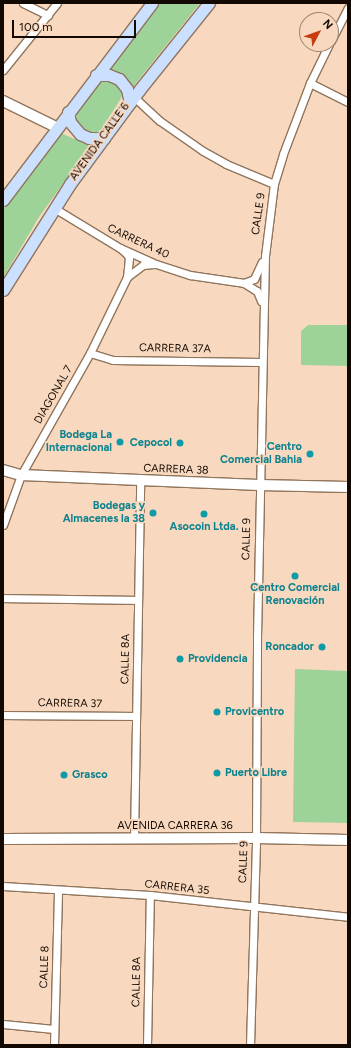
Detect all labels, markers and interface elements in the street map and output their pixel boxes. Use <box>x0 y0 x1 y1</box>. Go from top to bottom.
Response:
scale bar <box>14 12 138 38</box>
north arrow <box>299 12 339 52</box>
text: N <box>320 17 335 32</box>
text: 100 m <box>19 20 53 34</box>
street label: AVENIDA CALLE 6 <box>67 101 133 183</box>
street label: CALLE 9 <box>250 192 268 236</box>
street label: CARRERA 40 <box>105 222 171 262</box>
street label: CARRERA 37A <box>139 342 211 356</box>
street label: DIAGONAL 7 <box>32 364 76 426</box>
place label: Bodega La Internacional <box>46 429 112 455</box>
place label: Cepocol <box>130 436 172 450</box>
marker: Bodega La Internacional <box>115 437 125 447</box>
marker: Cepocol <box>175 438 185 448</box>
place label: Centro Comercial Bahia <box>220 441 302 467</box>
marker: Centro Comercial Bahia <box>305 449 315 459</box>
street label: CARRERA 38 <box>143 462 209 478</box>
place label: Bodegas y Almacenes la 38 <box>63 500 145 526</box>
marker: Bodegas y Almacenes la 38 <box>148 508 158 518</box>
marker: Asocoin Ltda. <box>199 509 209 519</box>
street label: CALLE 9 <box>240 518 254 560</box>
place label: Asocoin Ltda. <box>170 520 238 534</box>
marker: Centro Comercial Renovación <box>290 571 300 581</box>
place label: Centro Comercial Renovación <box>250 582 340 608</box>
street label: CALLE 8A <box>119 634 133 684</box>
place label: Roncador <box>265 640 314 654</box>
marker: Roncador <box>317 642 327 652</box>
place label: Providencia <box>188 652 248 666</box>
marker: Providencia <box>175 654 185 664</box>
street label: CARRERA 37 <box>38 697 102 711</box>
place label: Provicentro <box>225 705 284 719</box>
marker: Provicentro <box>212 707 222 717</box>
place label: Puerto Libre <box>225 766 287 780</box>
place label: Grasco <box>72 768 108 782</box>
marker: Puerto Libre <box>212 768 222 778</box>
marker: Grasco <box>59 770 69 780</box>
street label: AVENIDA CARRERA 36 <box>117 819 233 833</box>
street label: CALLE 9 <box>237 841 251 883</box>
street label: CARRERA 35 <box>144 878 210 898</box>
street label: CALLE 8 <box>38 945 52 989</box>
street label: CALLE 8A <box>130 957 144 1007</box>

